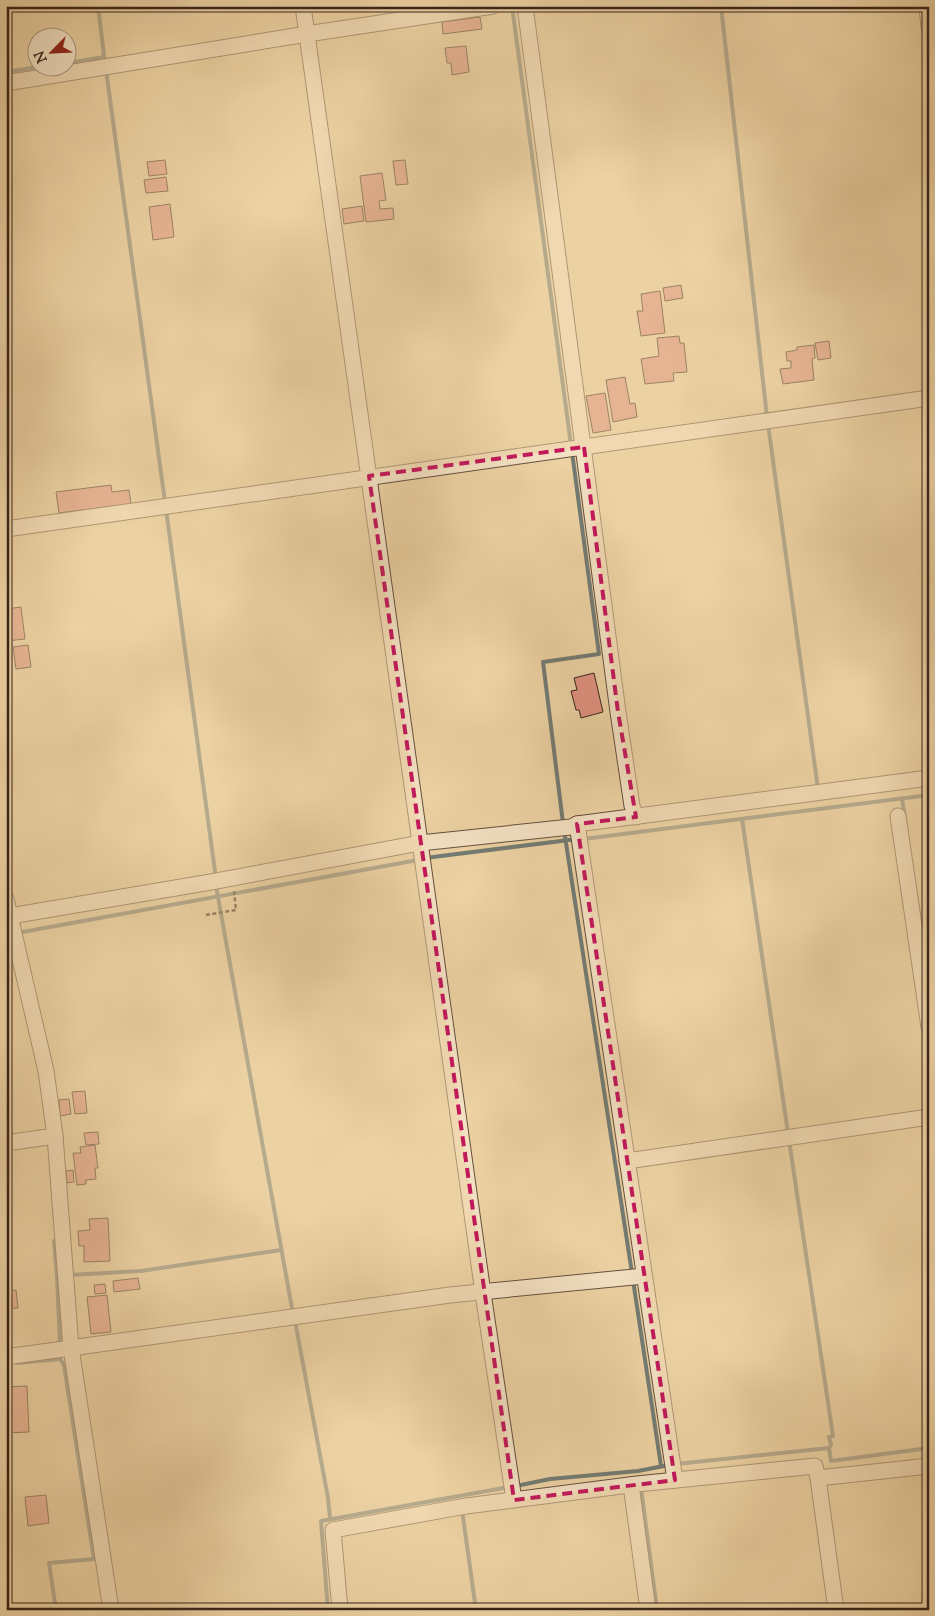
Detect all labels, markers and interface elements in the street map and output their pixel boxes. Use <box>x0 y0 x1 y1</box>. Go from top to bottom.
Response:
north arrow <box>28 28 78 78</box>
text: N <box>31 47 53 66</box>

